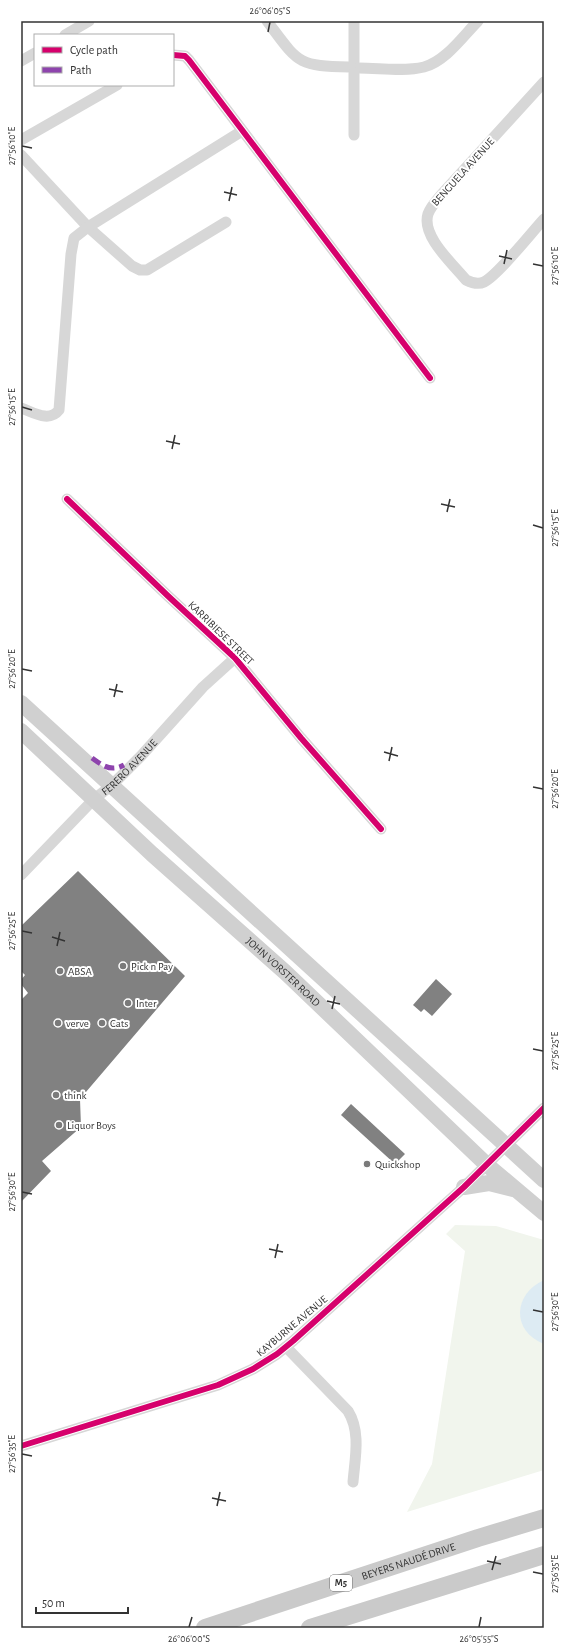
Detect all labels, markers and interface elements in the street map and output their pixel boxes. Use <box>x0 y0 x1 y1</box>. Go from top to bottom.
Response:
text: 26°06'05"S <box>250 6 291 16</box>
legend <box>34 34 174 86</box>
text: Cycle path <box>70 44 118 57</box>
text: Path <box>70 64 92 76</box>
text: 27°56'10"E <box>7 127 17 165</box>
street label: BENGUELA AVENUE <box>430 135 497 208</box>
text: 27°56'10"E <box>550 247 560 285</box>
text: 27°56'15"E <box>7 388 17 426</box>
text: 27°56'15"E <box>550 509 560 547</box>
street label: KARRIBIESE STREET <box>186 599 256 667</box>
text: 27°56'20"E <box>7 649 17 689</box>
street label: FERERO AVENUE <box>99 736 159 797</box>
text: 27°56'20"E <box>550 769 560 809</box>
text: 27°56'25"E <box>7 912 17 950</box>
street label: JOHN VORSTER ROAD <box>244 935 323 1008</box>
marker: Pick n Pay <box>118 961 128 971</box>
place label: Pick n Pay <box>131 961 173 972</box>
marker: ABSA <box>55 966 65 976</box>
place label: ABSA <box>68 966 92 977</box>
marker: Inter <box>123 998 133 1008</box>
place label: Inter <box>136 998 157 1009</box>
marker: verve <box>53 1018 63 1028</box>
place label: verve <box>66 1018 89 1029</box>
marker: Cats <box>97 1018 107 1028</box>
place label: Cats <box>110 1018 128 1029</box>
text: 27°56'25"E <box>550 1032 560 1070</box>
marker: think <box>51 1090 61 1100</box>
place label: think <box>64 1090 87 1101</box>
marker: Liquor Boys <box>54 1120 64 1130</box>
place label: Liquor Boys <box>67 1120 116 1131</box>
marker: Quickshop <box>362 1159 372 1169</box>
place label: Quickshop <box>375 1159 421 1170</box>
text: 27°56'30"E <box>7 1172 17 1212</box>
text: 27°56'30"E <box>550 1292 560 1332</box>
street label: KAYBURNE AVENUE <box>255 1293 330 1359</box>
text: 27°56'35"E <box>7 1435 17 1473</box>
street label: BEYERS NAUDÉ DRIVE <box>360 1540 457 1582</box>
text: 27°56'35"E <box>550 1555 560 1593</box>
road number: M5 <box>330 1575 352 1591</box>
scale bar <box>36 1589 128 1615</box>
text: 50 m <box>42 1597 65 1609</box>
text: 26°06'00"S <box>168 1634 210 1644</box>
text: 26°05'55"S <box>459 1634 499 1644</box>

